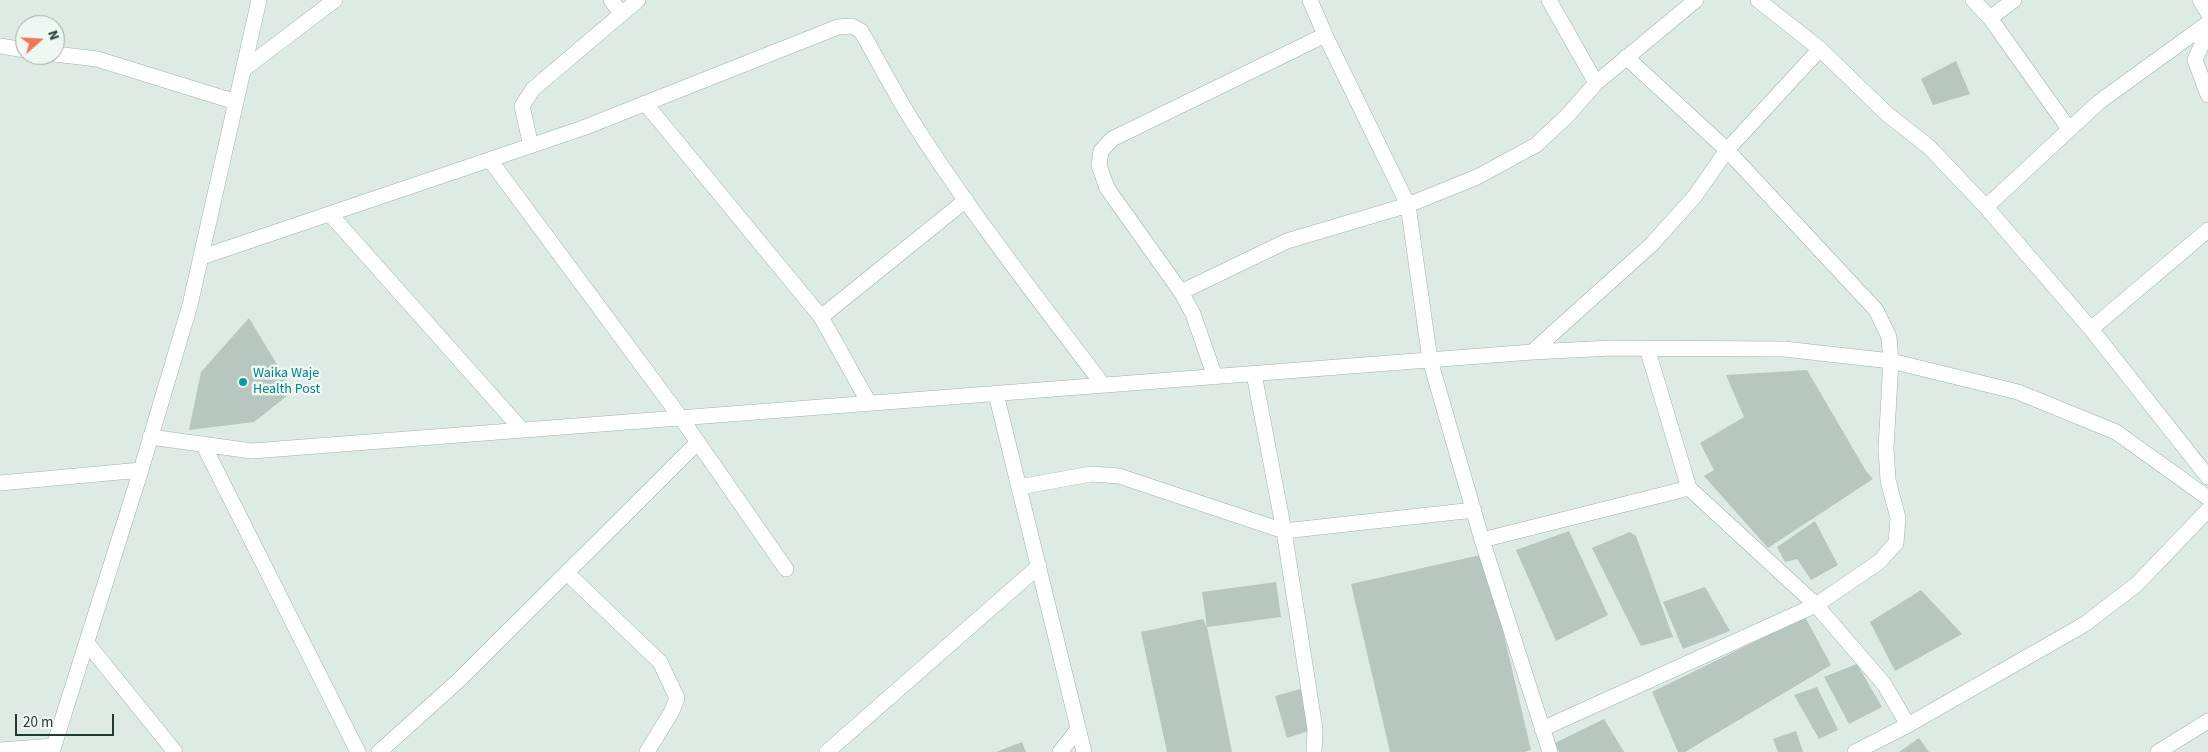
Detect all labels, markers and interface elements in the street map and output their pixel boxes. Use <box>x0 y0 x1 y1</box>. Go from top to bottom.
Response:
north arrow <box>15 15 65 65</box>
text: N <box>42 28 64 43</box>
place label: Waika Waje Health Post <box>253 366 320 398</box>
marker: Waika Waje Health Post <box>237 376 249 388</box>
scale bar <box>18 704 116 736</box>
text: 20 m <box>23 712 53 733</box>

